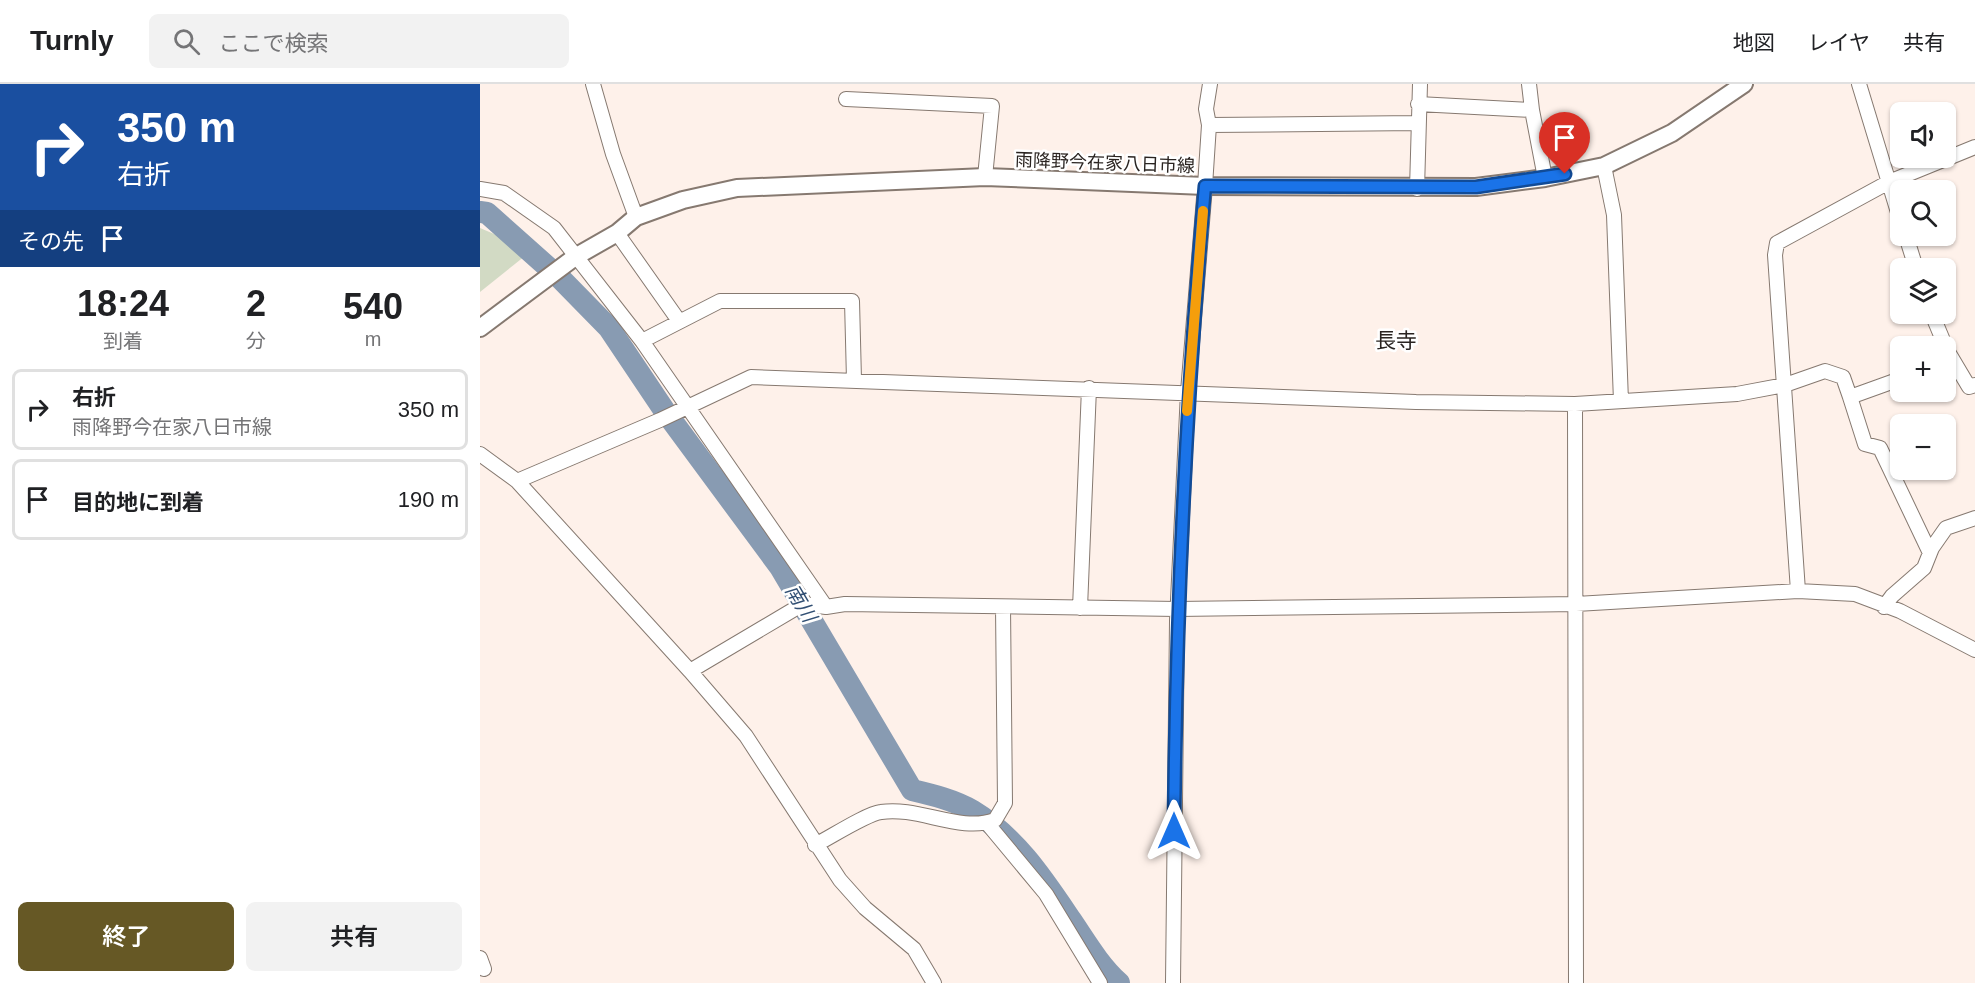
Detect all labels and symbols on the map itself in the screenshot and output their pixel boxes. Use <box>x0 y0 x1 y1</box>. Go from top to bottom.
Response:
pin <box>1539 112 1590 174</box>
street label: 雨降野今在家八日市線 <box>1015 150 1195 176</box>
district label: 長寺 <box>1375 329 1417 352</box>
water label: 南川 <box>781 580 822 628</box>
position arrow <box>1142 799 1206 863</box>

